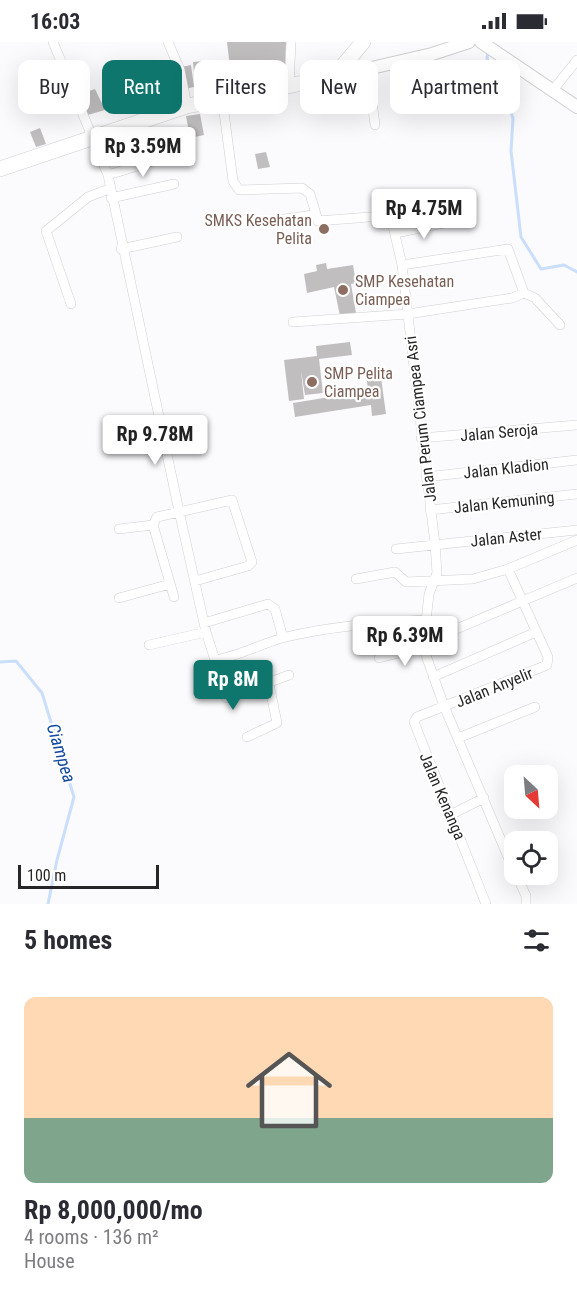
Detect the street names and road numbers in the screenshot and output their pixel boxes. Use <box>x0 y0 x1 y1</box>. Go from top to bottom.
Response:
street label: Jalan Perum Ciampea Asri <box>401 335 440 503</box>
street label: Jalan Seroja <box>459 420 539 445</box>
street label: Jalan Kladion <box>462 455 550 482</box>
street label: Jalan Kemuning <box>453 488 555 517</box>
street label: Jalan Aster <box>469 524 543 551</box>
street label: Jalan Anyelir <box>453 663 536 712</box>
street label: Jalan Kenanga <box>416 750 469 843</box>

